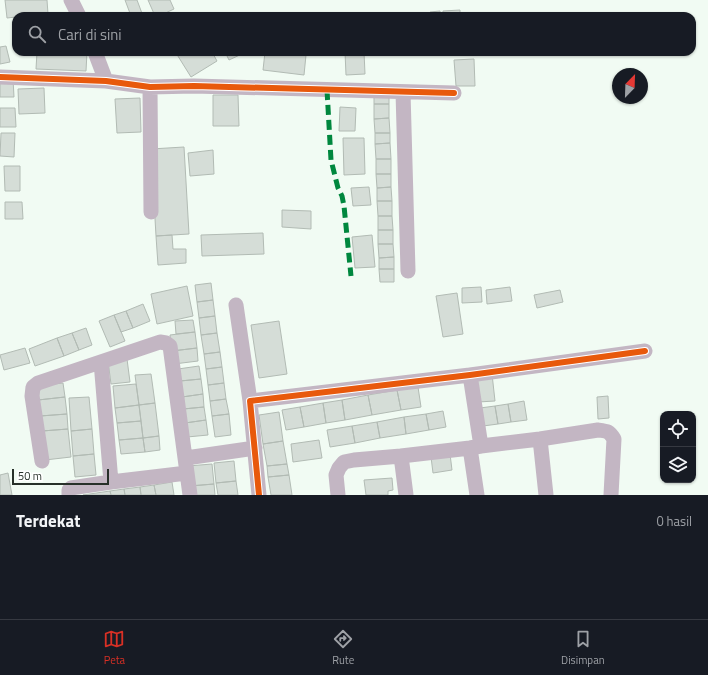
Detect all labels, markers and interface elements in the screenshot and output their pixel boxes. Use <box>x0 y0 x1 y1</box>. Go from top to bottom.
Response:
search box <box>12 12 696 56</box>
icon: search <box>26 23 48 45</box>
text: Cari di sini <box>58 23 122 46</box>
north arrow <box>612 68 648 104</box>
map controls <box>660 411 696 483</box>
button: locate <box>660 411 696 447</box>
button: layers <box>660 447 696 483</box>
scale bar <box>12 467 109 486</box>
text: 50 m <box>18 468 42 484</box>
text: Terdekat <box>16 508 80 534</box>
text: 0 hasil <box>656 511 692 531</box>
tab: Peta <box>103 628 125 668</box>
tab: Rute <box>332 628 354 668</box>
tab: Disimpan <box>561 628 605 668</box>

